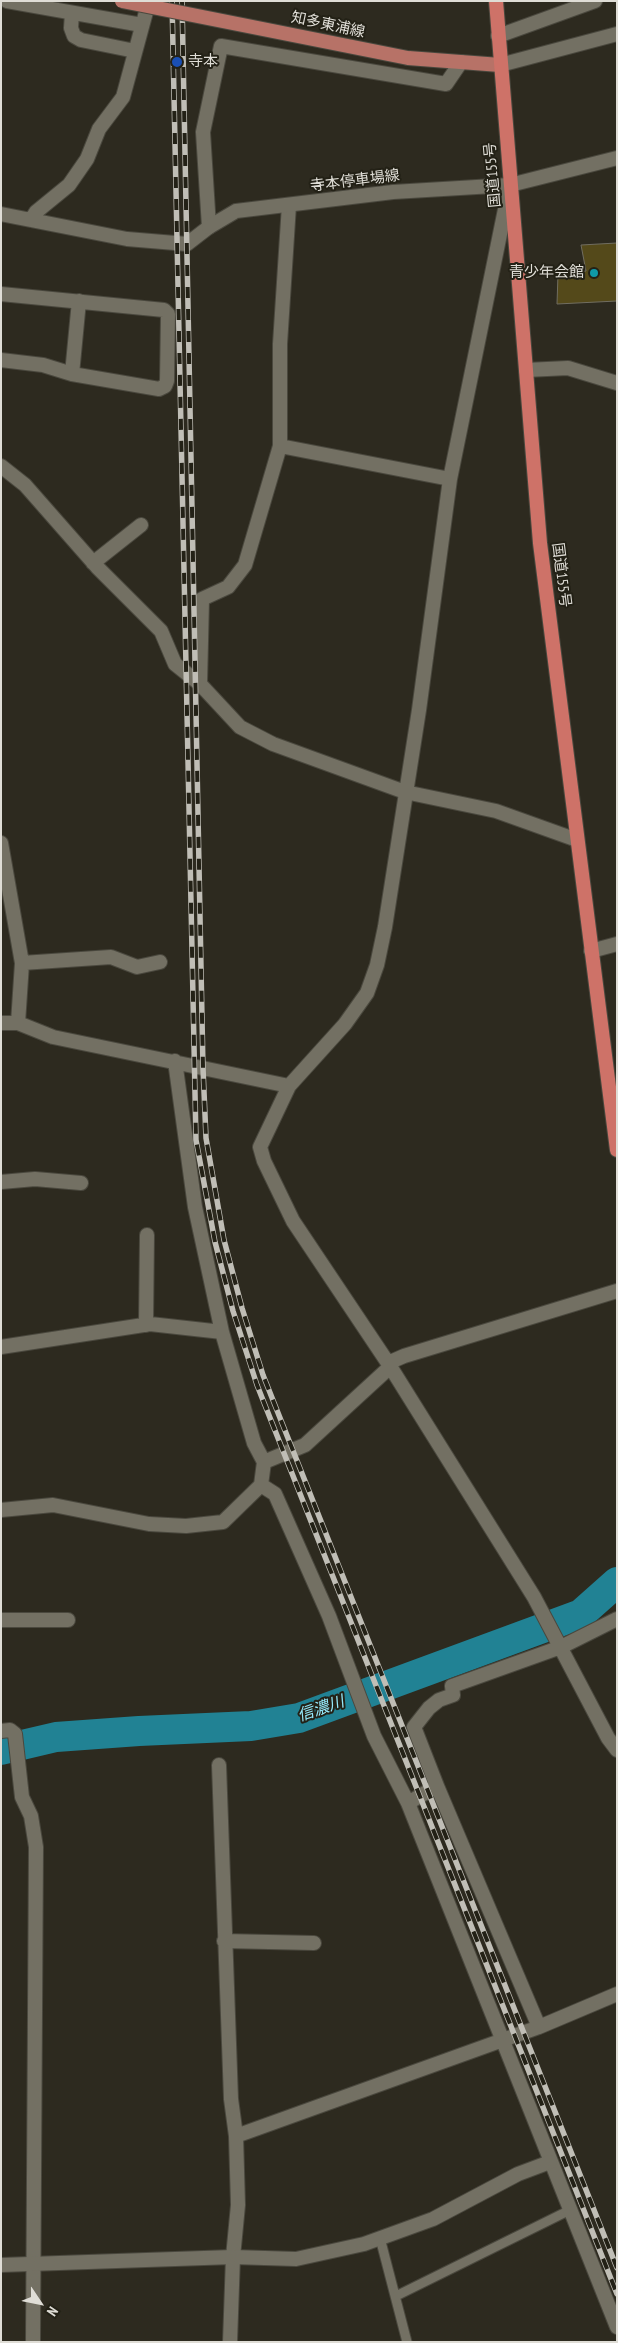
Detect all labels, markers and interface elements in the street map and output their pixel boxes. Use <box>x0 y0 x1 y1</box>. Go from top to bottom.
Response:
street label: 知多東浦線 <box>289 8 367 42</box>
place label: 寺本 <box>188 53 218 71</box>
marker: 寺本 <box>170 55 184 69</box>
street label: 国道155号 <box>481 142 505 208</box>
street label: 寺本停車場線 <box>309 167 401 195</box>
place label: 青少年会館 <box>509 264 584 282</box>
marker: 青少年会館 <box>588 267 600 279</box>
street label: 国道155号 <box>548 542 574 608</box>
water label: 信濃川 <box>295 1692 347 1726</box>
north arrow <box>15 2278 65 2328</box>
text: N <box>43 2303 62 2320</box>

